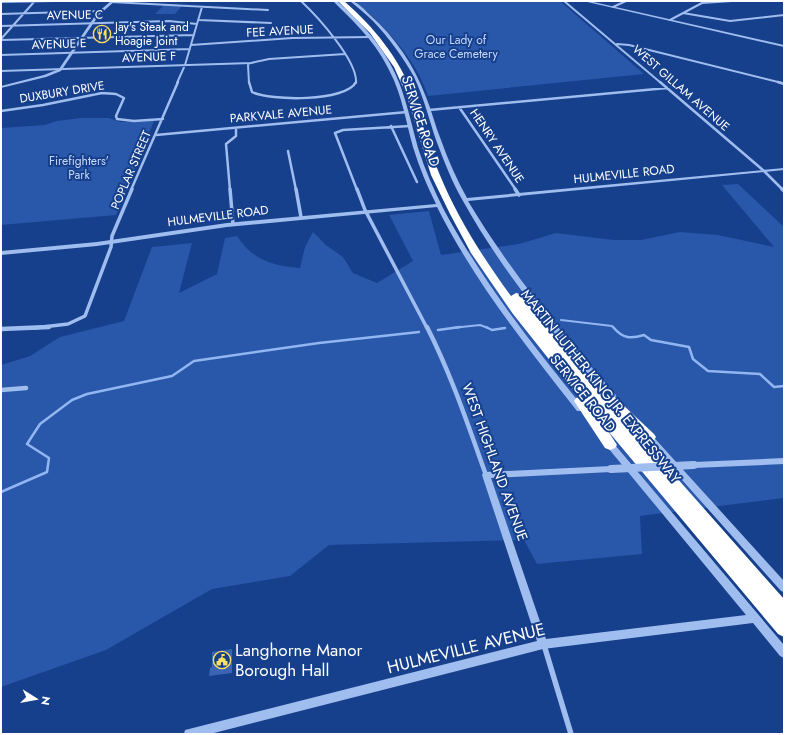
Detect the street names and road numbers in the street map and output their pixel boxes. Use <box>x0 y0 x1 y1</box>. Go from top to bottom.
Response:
street label: AVENUE C <box>47 6 103 24</box>
street label: FEE AVENUE <box>246 20 314 42</box>
street label: AVENUE E <box>31 34 87 54</box>
street label: WEST GILLAM AVENUE <box>628 41 734 135</box>
street label: AVENUE F <box>122 47 176 67</box>
street label: SERVICE ROAD <box>397 73 445 169</box>
street label: DUXBURY DRIVE <box>18 76 106 108</box>
street label: PARKVALE AVENUE <box>229 101 333 127</box>
street label: HENRY AVENUE <box>465 105 529 187</box>
street label: POPLAR STREET <box>106 127 156 212</box>
street label: HULMEVILLE ROAD <box>573 160 675 188</box>
street label: HULMEVILLE ROAD <box>166 201 270 231</box>
street label: MARTIN LUTHER KING JR. EXPRESSWAY <box>516 285 686 487</box>
street label: SERVICE ROAD <box>545 350 621 436</box>
street label: WEST HIGHLAND AVENUE <box>457 380 533 544</box>
street label: HULMEVILLE AVENUE <box>385 617 547 679</box>

